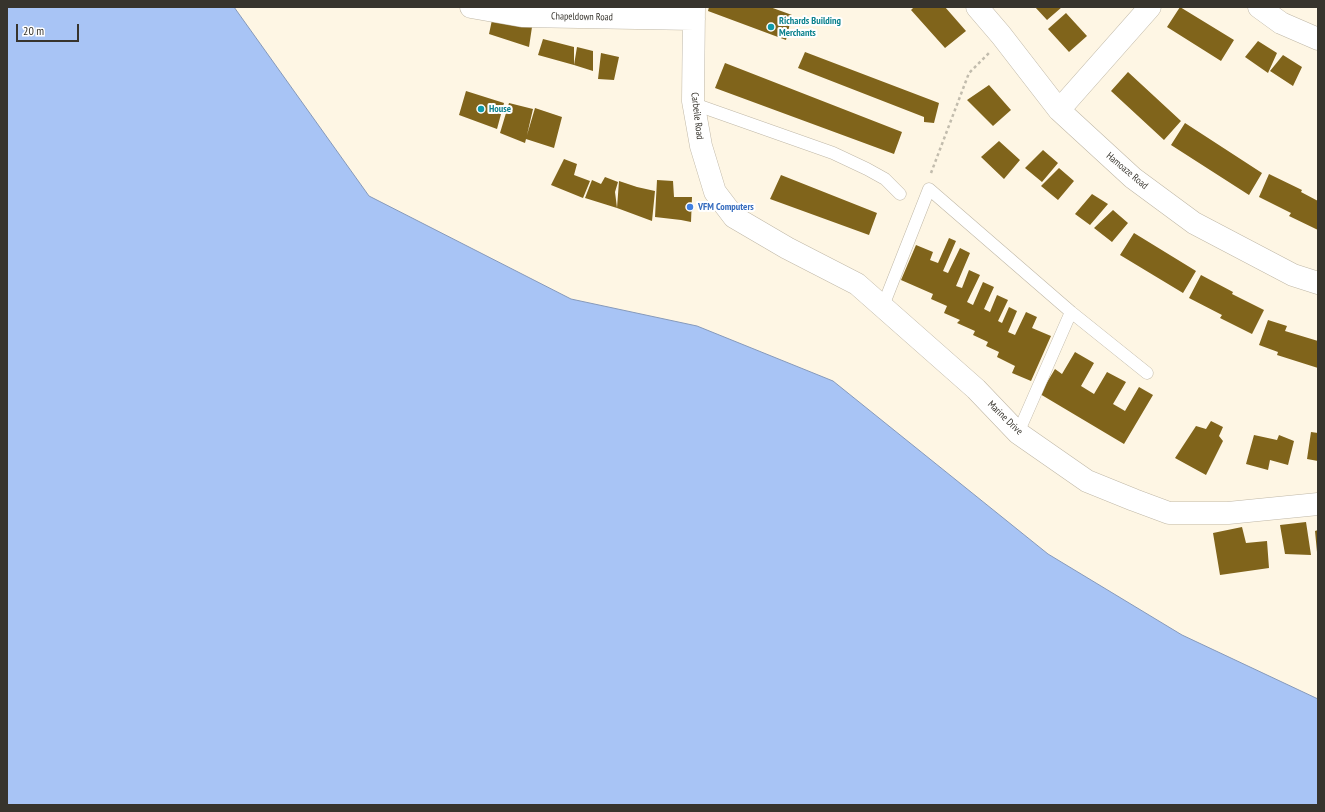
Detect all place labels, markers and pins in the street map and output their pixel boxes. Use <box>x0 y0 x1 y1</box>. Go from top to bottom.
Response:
place label: Richards Building Merchants <box>779 15 841 38</box>
marker: Richards Building Merchants <box>766 22 776 32</box>
place label: House <box>489 103 511 115</box>
marker: House <box>476 104 486 114</box>
place label: VFM Computers <box>698 201 754 213</box>
marker: VFM Computers <box>685 202 695 212</box>

